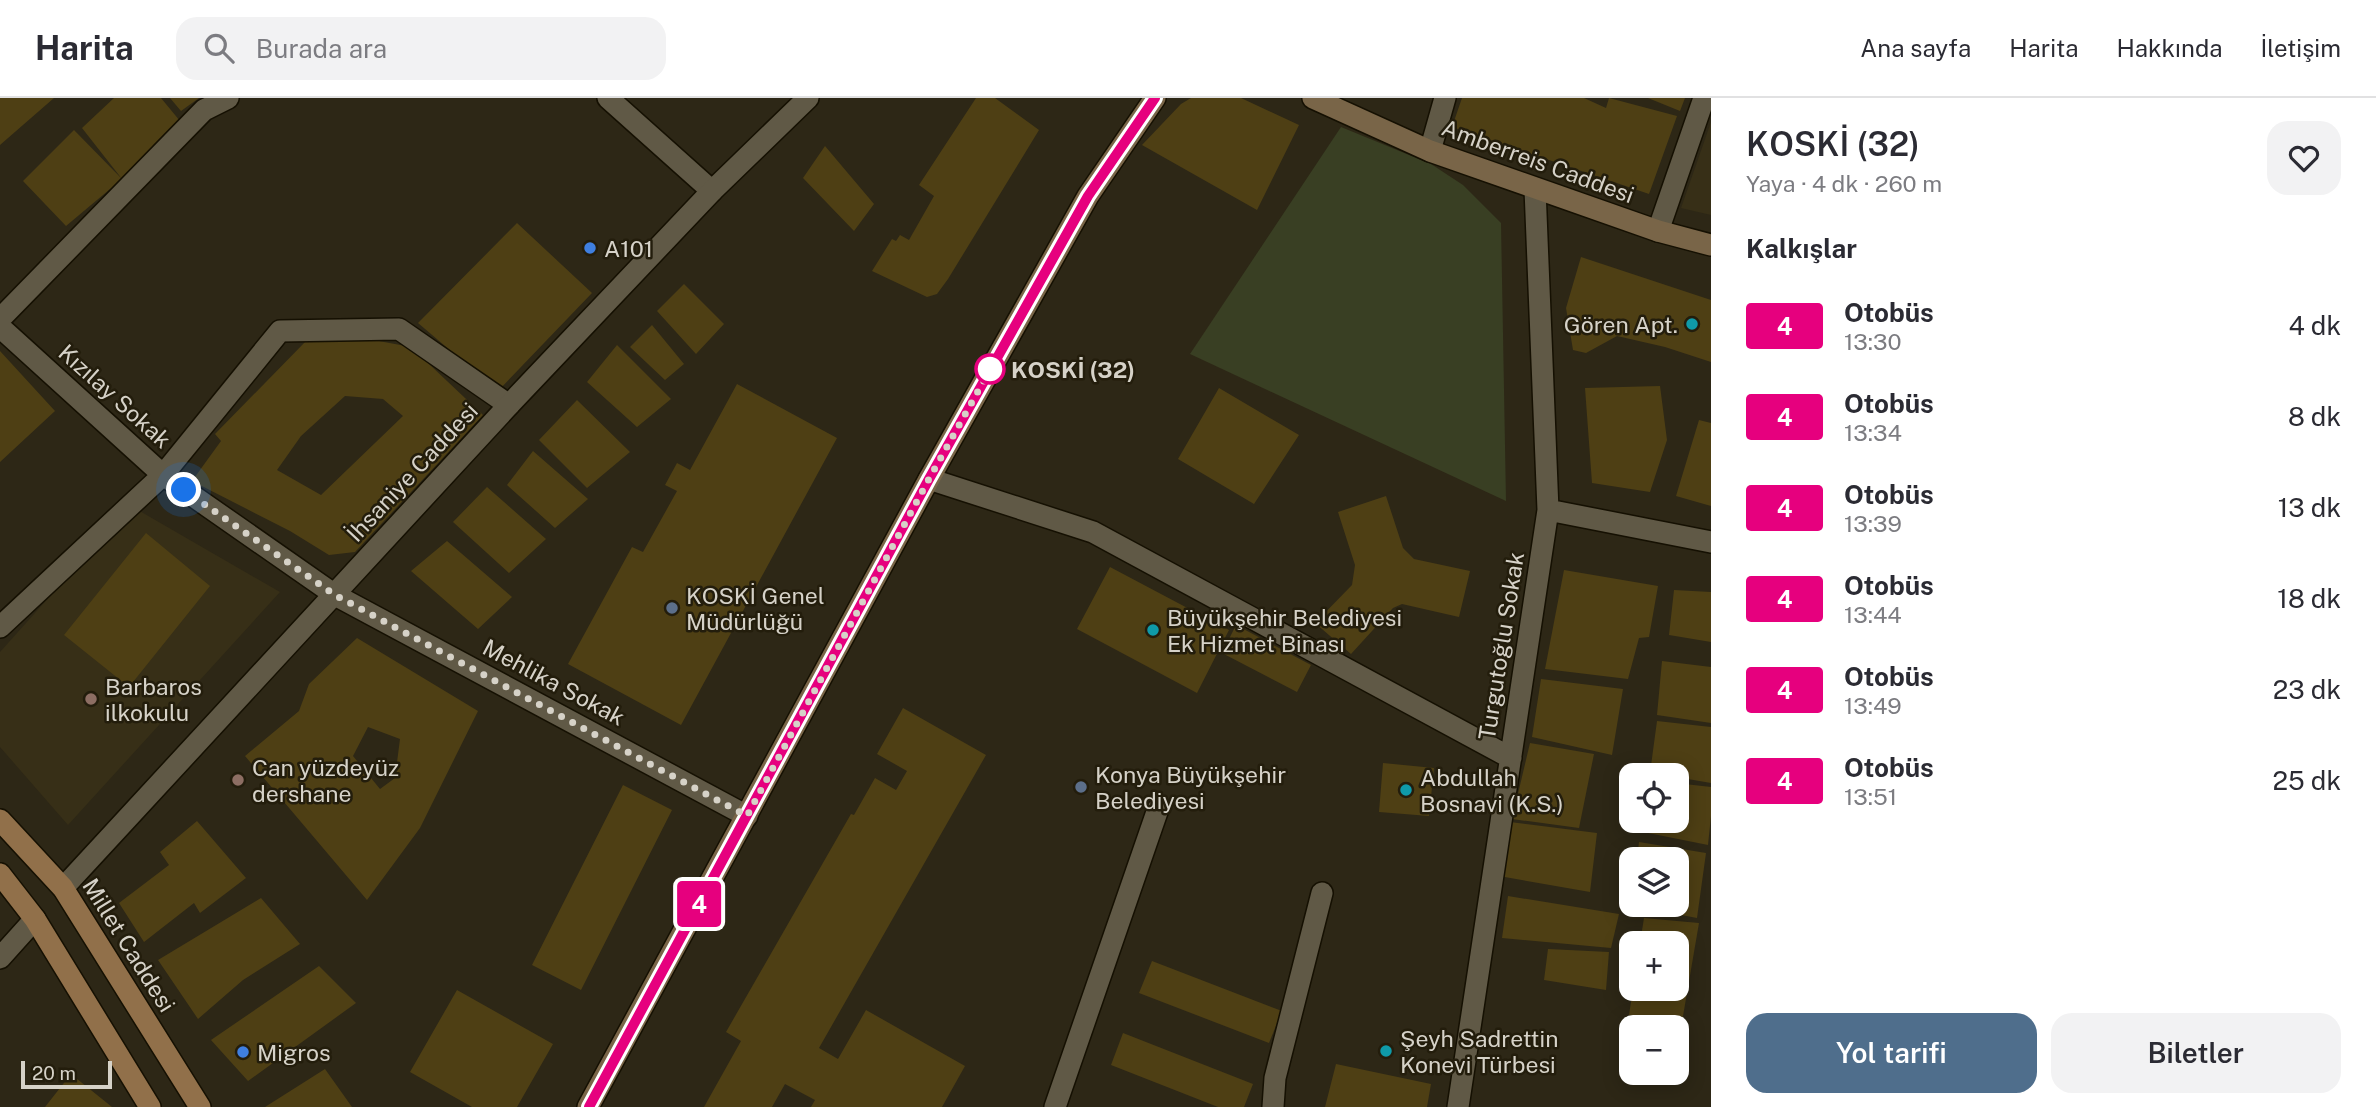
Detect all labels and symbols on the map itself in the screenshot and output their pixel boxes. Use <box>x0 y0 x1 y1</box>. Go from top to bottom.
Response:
street label: Amberreis Caddesi <box>1438 114 1638 208</box>
place label: A101 <box>604 235 653 262</box>
marker: A101 <box>582 240 598 256</box>
place label: Gören Apt. <box>1564 311 1678 338</box>
marker: Gören Apt. <box>1684 316 1700 332</box>
street label: Kızılay Sokak <box>53 339 177 453</box>
marker: KOSKİ (32) <box>975 354 1005 384</box>
place label: KOSKİ (32) <box>1011 356 1135 383</box>
street label: İhsaniye Caddesi <box>341 397 483 547</box>
your location <box>166 472 201 507</box>
street label: Turgutoğlu Sokak <box>1473 550 1529 742</box>
place label: KOSKİ Genel Müdürlüğü <box>686 582 825 635</box>
marker: KOSKİ Genel Müdürlüğü <box>664 600 680 616</box>
place label: Büyükşehir Belediyesi Ek Hizmet Binası <box>1167 604 1402 657</box>
marker: Büyükşehir Belediyesi Ek Hizmet Binası <box>1145 622 1161 638</box>
street label: Mehlika Sokak <box>479 633 630 731</box>
place label: Barbaros ilkokulu <box>105 673 202 726</box>
marker: Barbaros ilkokulu <box>83 691 99 707</box>
place label: Can yüzdeyüz dershane <box>252 754 399 807</box>
place label: Konya Büyükşehir Belediyesi <box>1095 761 1286 814</box>
place label: Abdullah Bosnavi (K.S.) <box>1420 764 1564 817</box>
marker: Can yüzdeyüz dershane <box>230 772 246 788</box>
marker: Konya Büyükşehir Belediyesi <box>1073 779 1089 795</box>
marker: Abdullah Bosnavi (K.S.) <box>1398 782 1414 798</box>
street label: Millet Caddesi <box>77 873 181 1017</box>
line badge: 4 <box>676 881 722 927</box>
place label: Şeyh Sadrettin Konevi Türbesi <box>1400 1025 1558 1078</box>
place label: Migros <box>257 1039 331 1066</box>
marker: Şeyh Sadrettin Konevi Türbesi <box>1378 1043 1394 1059</box>
marker: Migros <box>235 1044 251 1060</box>
scale bar <box>21 1058 112 1090</box>

